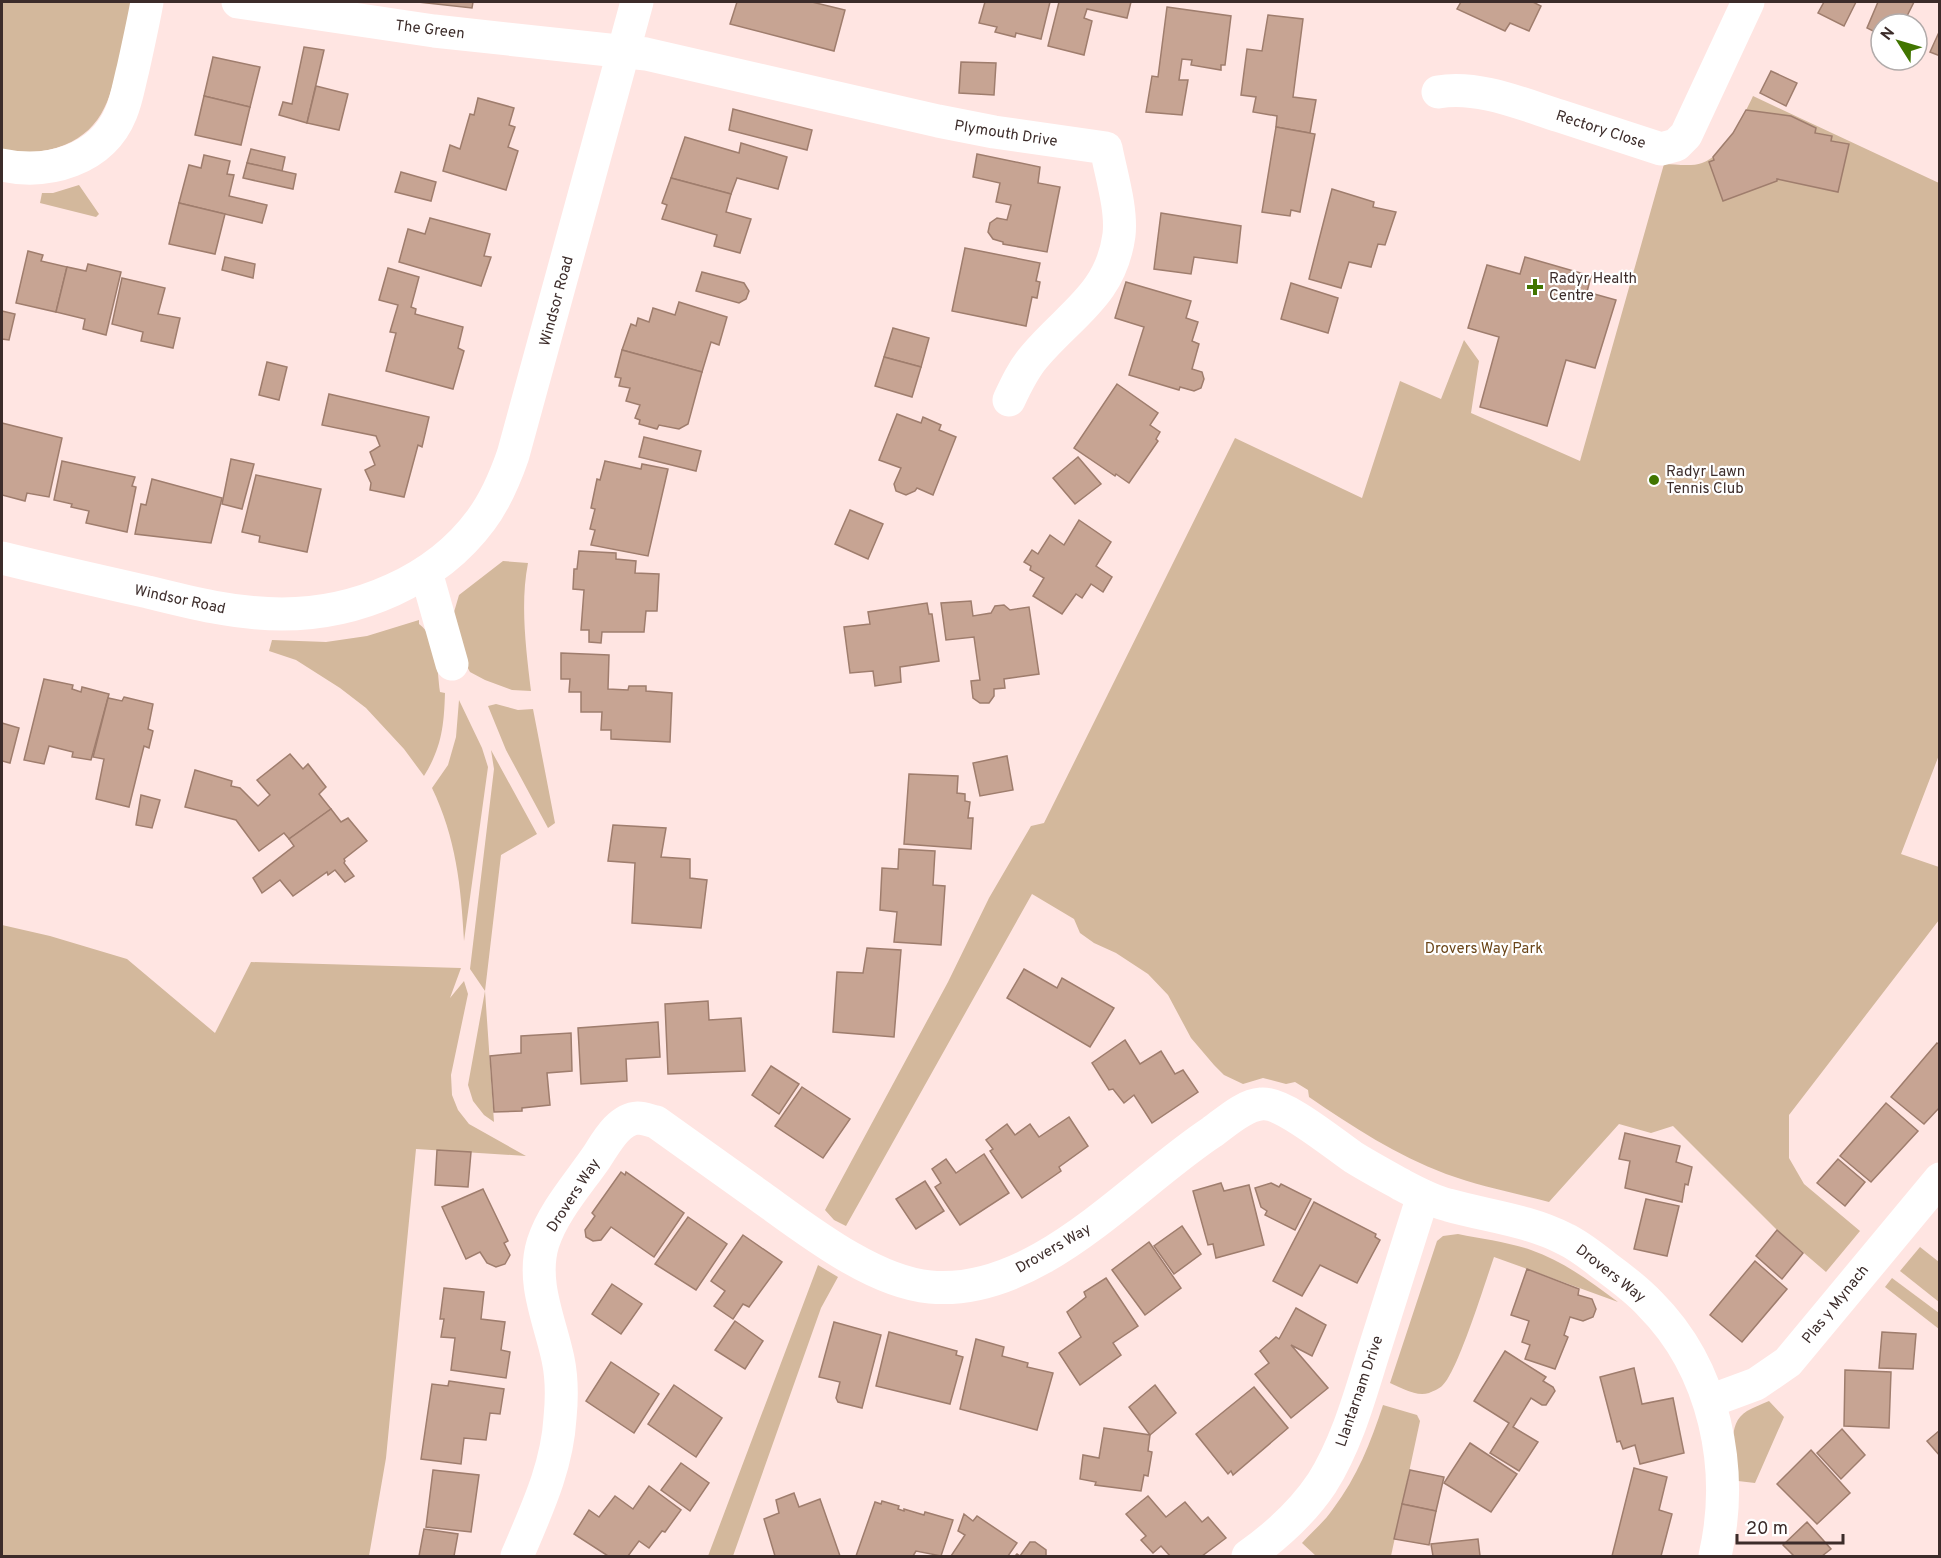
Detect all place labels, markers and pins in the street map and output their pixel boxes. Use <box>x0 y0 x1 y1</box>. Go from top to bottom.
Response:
place label: Radyr Health Centre <box>1549 270 1637 306</box>
marker: Radyr Health Centre <box>1526 278 1544 296</box>
place label: Radyr Lawn Tennis Club <box>1666 463 1745 499</box>
marker: Radyr Lawn Tennis Club <box>1647 473 1661 487</box>

